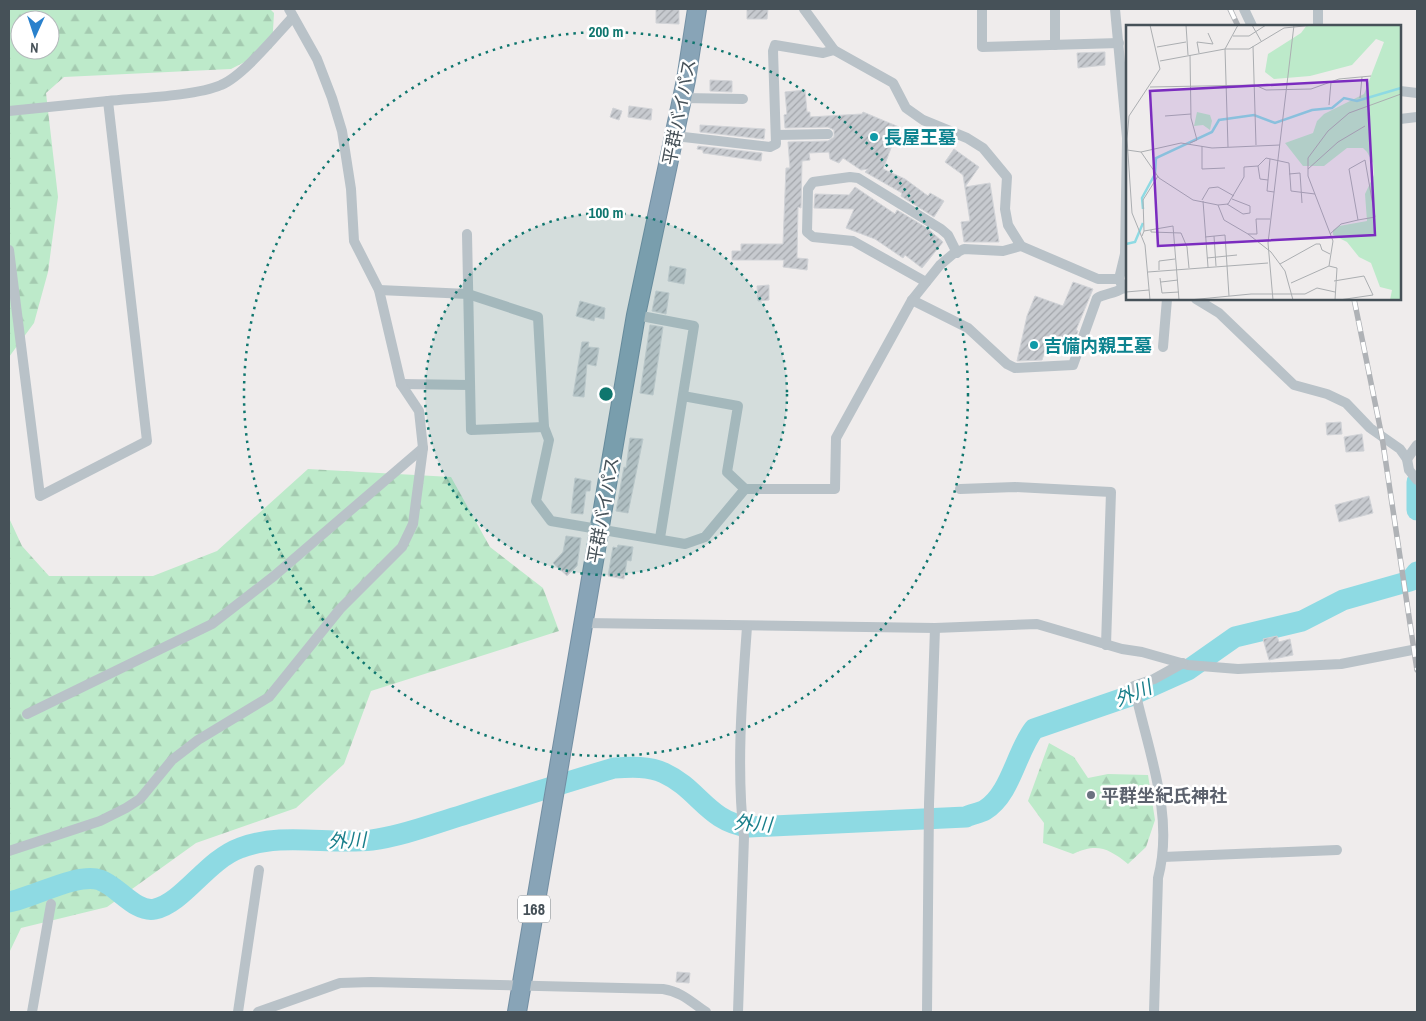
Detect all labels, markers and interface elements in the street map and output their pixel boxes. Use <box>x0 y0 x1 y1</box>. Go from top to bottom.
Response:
north arrow <box>10 10 60 60</box>
text: 200 m <box>589 21 623 42</box>
inset map <box>1126 25 1401 300</box>
text: N <box>30 39 39 57</box>
street label: 平群バイパス <box>656 57 702 167</box>
place label: 長屋王墓 <box>884 125 956 150</box>
marker: 長屋王墓 <box>868 131 880 143</box>
text: 100 m <box>589 202 623 223</box>
place label: 吉備内親王墓 <box>1044 333 1152 358</box>
marker: 吉備内親王墓 <box>1028 339 1040 351</box>
centre of rings <box>597 385 615 403</box>
street label: 平群バイパス <box>581 455 625 565</box>
water label: 外川 <box>1111 673 1157 712</box>
place label: 平群坐紀氏神社 <box>1101 783 1227 808</box>
marker: 平群坐紀氏神社 <box>1085 789 1097 801</box>
water label: 外川 <box>733 809 775 837</box>
water label: 外川 <box>328 826 368 854</box>
road number: 168 <box>518 896 550 922</box>

